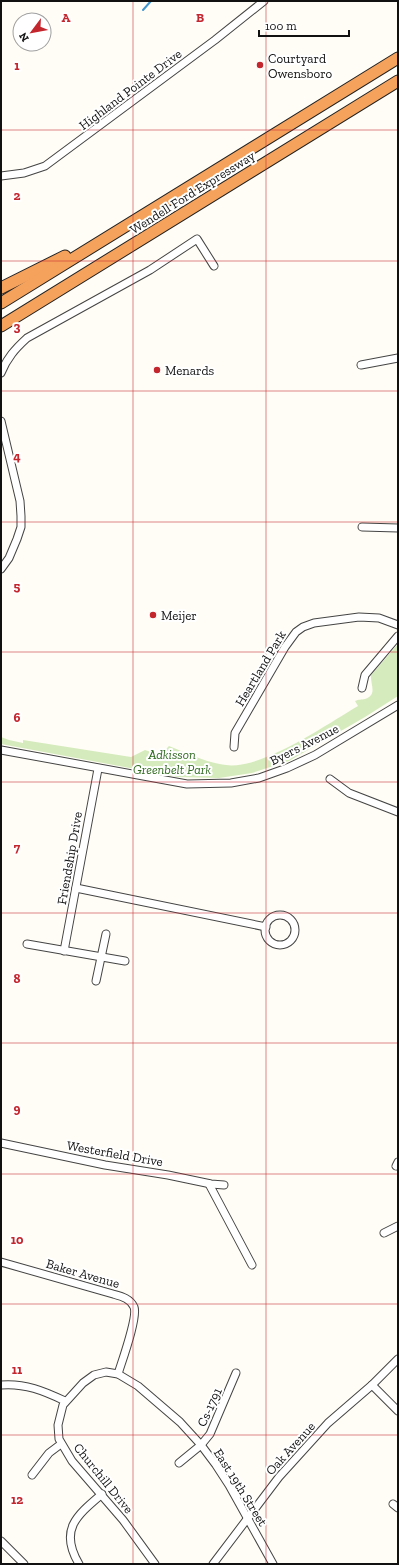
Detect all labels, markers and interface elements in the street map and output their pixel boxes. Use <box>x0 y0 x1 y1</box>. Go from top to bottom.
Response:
text: A <box>62 10 71 25</box>
text: B <box>196 10 204 25</box>
north arrow <box>12 12 52 52</box>
scale bar <box>259 12 349 38</box>
text: 100 m <box>265 19 297 33</box>
text: N <box>16 30 32 44</box>
street label: Highland Pointe Drive <box>76 46 185 133</box>
place label: Courtyard Owensboro <box>268 51 333 81</box>
text: 1 <box>14 58 20 73</box>
marker: Courtyard Owensboro <box>255 60 265 70</box>
street label: Wendell Ford Expressway <box>127 148 258 237</box>
text: 2 <box>14 188 21 203</box>
text: 3 <box>14 319 21 334</box>
place label: Menards <box>165 363 215 378</box>
marker: Menards <box>152 365 162 375</box>
text: 4 <box>13 449 21 464</box>
text: 5 <box>14 579 21 594</box>
place label: Meijer <box>161 608 197 624</box>
marker: Meijer <box>148 610 158 620</box>
street label: Heartland Park <box>232 628 289 709</box>
text: 6 <box>14 710 21 725</box>
street label: Byers Avenue <box>267 721 341 768</box>
park label: Adkisson Greenbelt Park <box>133 747 211 777</box>
street label: Friendship Drive <box>54 810 85 906</box>
text: 7 <box>14 840 21 855</box>
text: 8 <box>13 971 21 986</box>
text: 9 <box>14 1101 21 1116</box>
street label: Westerfield Drive <box>66 1138 164 1169</box>
text: 10 <box>11 1232 24 1247</box>
street label: Baker Avenue <box>44 1256 121 1291</box>
text: 11 <box>12 1362 23 1377</box>
street label: Cs-1791 <box>194 1385 225 1429</box>
street label: Oak Avenue <box>263 1419 318 1478</box>
street label: Churchill Drive <box>71 1440 136 1516</box>
street label: East 19th Street <box>211 1446 270 1529</box>
text: 12 <box>11 1492 23 1507</box>

